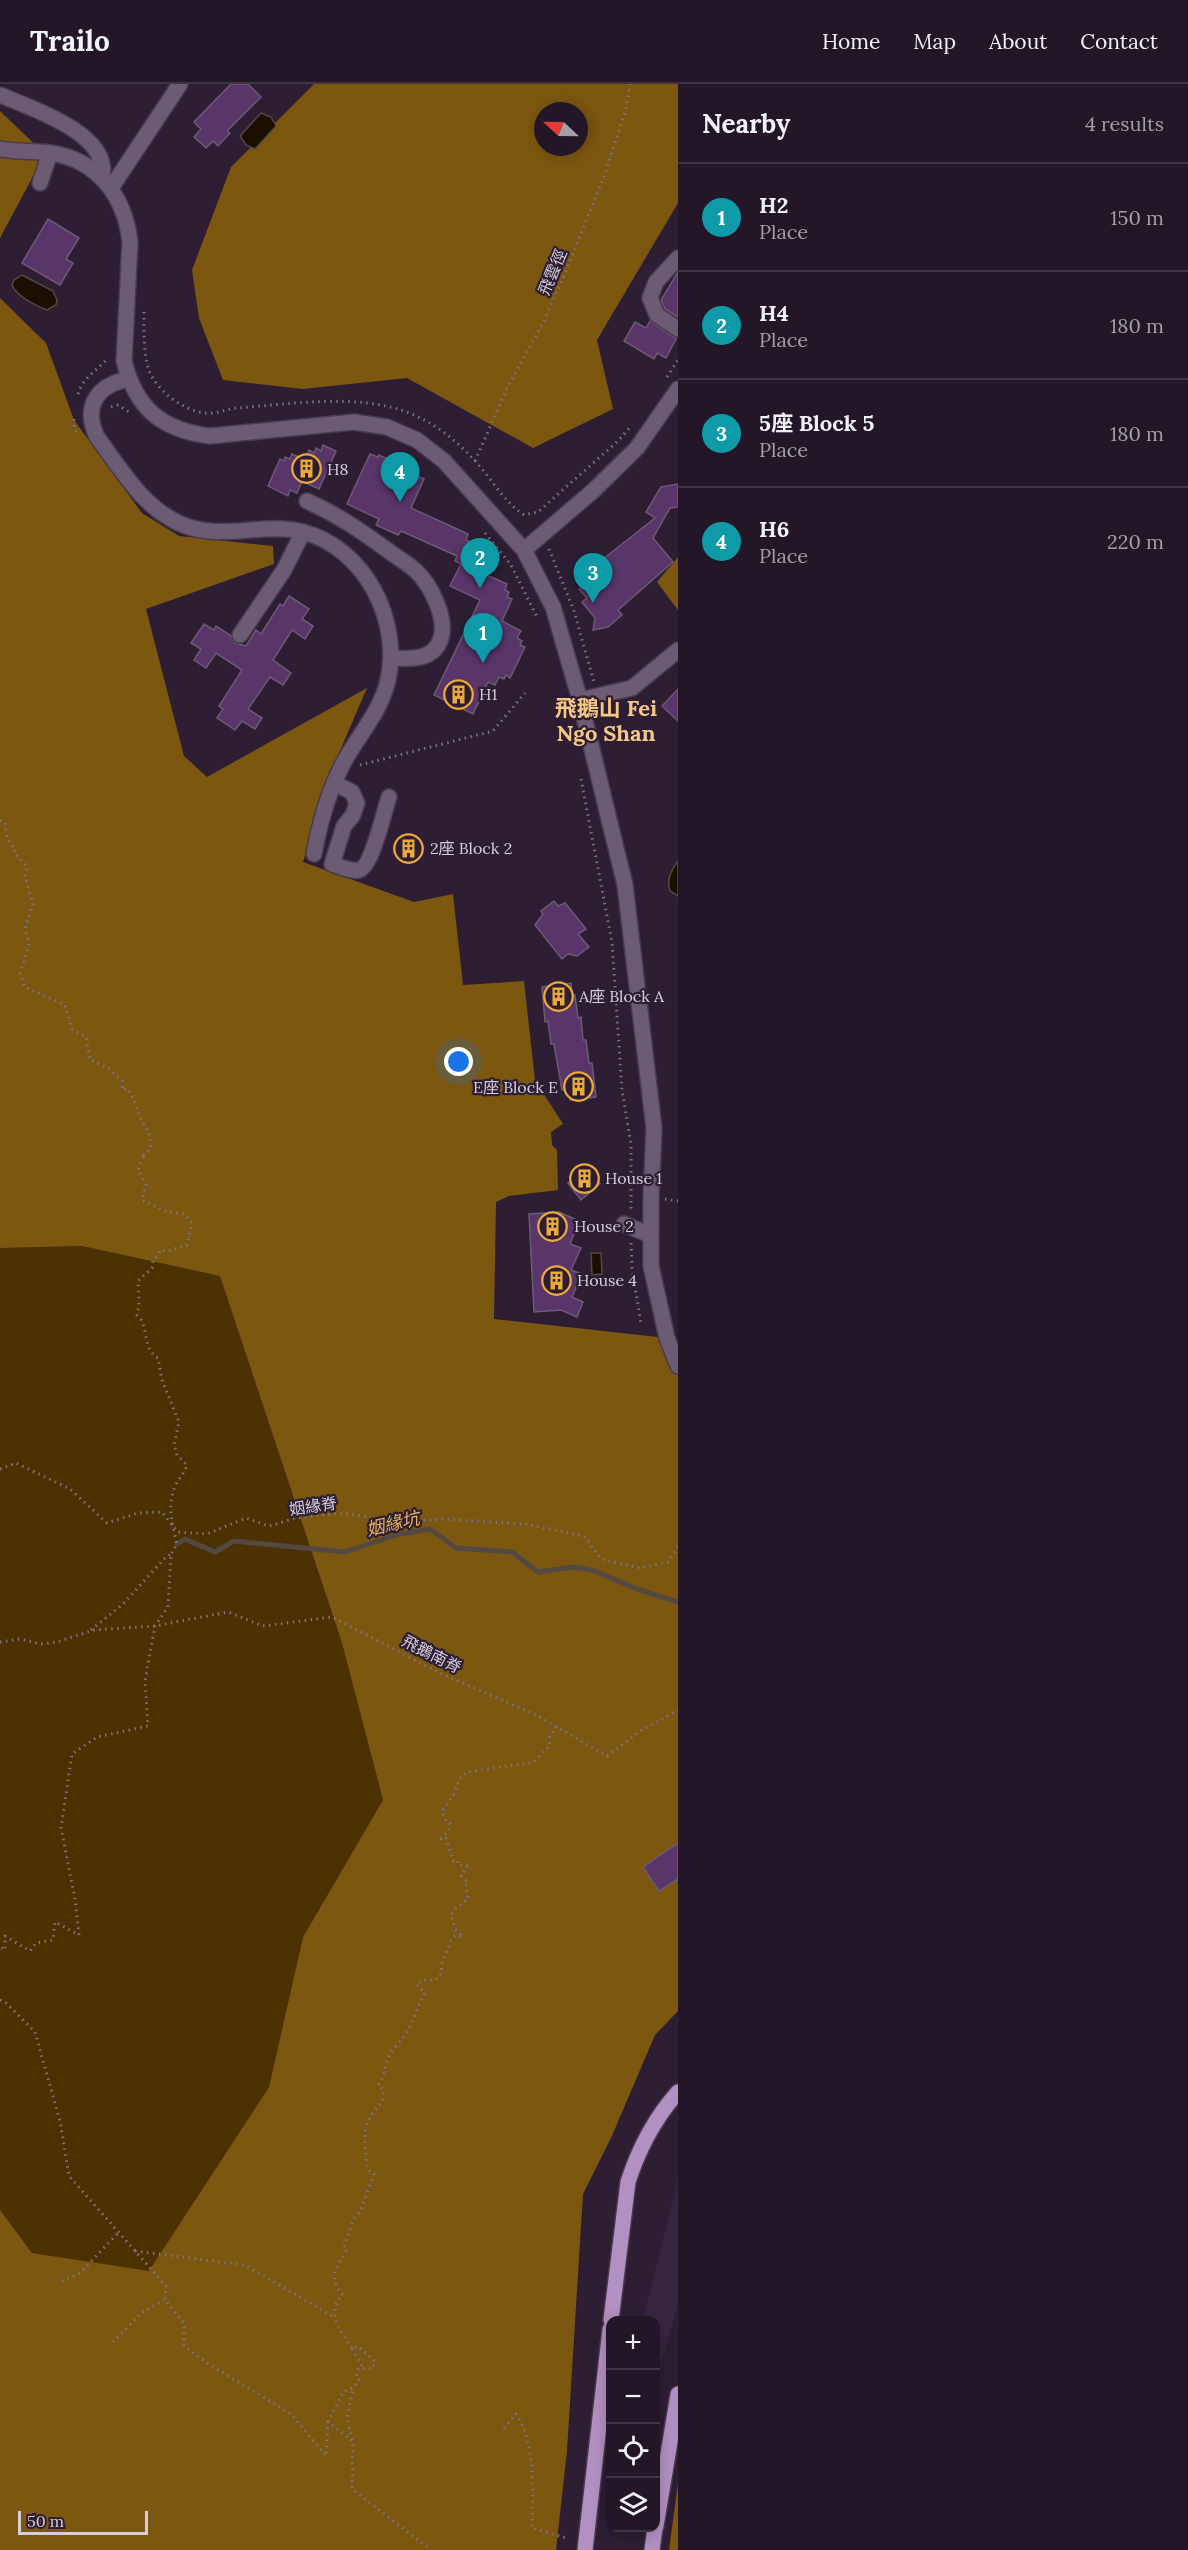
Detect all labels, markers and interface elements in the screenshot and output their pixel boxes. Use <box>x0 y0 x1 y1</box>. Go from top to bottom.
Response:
text: Trailo <box>30 23 110 59</box>
text: Home <box>822 28 880 55</box>
text: Map <box>913 28 956 55</box>
text: About <box>989 28 1047 55</box>
text: Contact <box>1080 28 1158 55</box>
north arrow <box>534 102 588 156</box>
text: Nearby <box>702 107 790 140</box>
text: 4 results <box>1085 111 1164 136</box>
text: H2 <box>759 191 788 219</box>
text: 1 <box>717 205 726 230</box>
text: 150 m <box>1110 205 1164 230</box>
text: Place <box>759 219 808 244</box>
street label: 飛雲徑 <box>533 246 571 298</box>
text: H4 <box>759 299 789 327</box>
text: 2 <box>716 313 727 338</box>
text: 180 m <box>1110 313 1164 338</box>
text: Place <box>759 327 808 352</box>
text: 5座 Block 5 <box>759 409 874 437</box>
text: 3 <box>716 421 727 446</box>
text: 180 m <box>1110 421 1164 446</box>
text: Place <box>759 437 808 462</box>
pin: 4 <box>380 452 420 502</box>
building icon: H8 <box>290 453 322 485</box>
place label: H8 <box>327 459 348 479</box>
text: H6 <box>759 515 789 543</box>
text: 4 <box>716 529 727 554</box>
text: 220 m <box>1107 529 1164 554</box>
pin: 2 <box>460 538 500 588</box>
text: Place <box>759 543 808 568</box>
pin: 3 <box>574 554 612 603</box>
pin: 1 <box>464 614 502 663</box>
building icon: H1 <box>442 678 474 710</box>
place label: H1 <box>479 684 497 704</box>
district label: 飛鵝山 Fei Ngo Shan <box>555 694 657 747</box>
building icon: 2座 Block 2 <box>393 832 425 864</box>
place label: 2座 Block 2 <box>430 838 512 858</box>
building icon: A座 Block A <box>542 980 574 1012</box>
place label: A座 Block A <box>578 986 665 1006</box>
your location <box>444 1047 473 1076</box>
building icon: E座 Block E <box>563 1071 595 1103</box>
place label: E座 Block E <box>473 1077 558 1097</box>
building icon: House 1 <box>568 1162 600 1194</box>
place label: House 1 <box>605 1168 662 1188</box>
building icon: House 2 <box>537 1210 569 1242</box>
place label: House 2 <box>574 1216 634 1236</box>
building icon: House 4 <box>540 1264 572 1296</box>
place label: House 4 <box>577 1270 637 1290</box>
street label: 姻緣脊 <box>288 1493 338 1519</box>
water label: 姻緣坑 <box>364 1506 425 1541</box>
street label: 飛鵝南脊 <box>399 1631 465 1677</box>
map controls <box>606 2316 660 2532</box>
button: + <box>606 2316 660 2370</box>
button: − <box>606 2370 660 2424</box>
button: locate <box>606 2424 660 2478</box>
button: layers <box>606 2478 660 2532</box>
scale bar <box>18 2508 148 2536</box>
text: 50 m <box>27 2511 64 2531</box>

